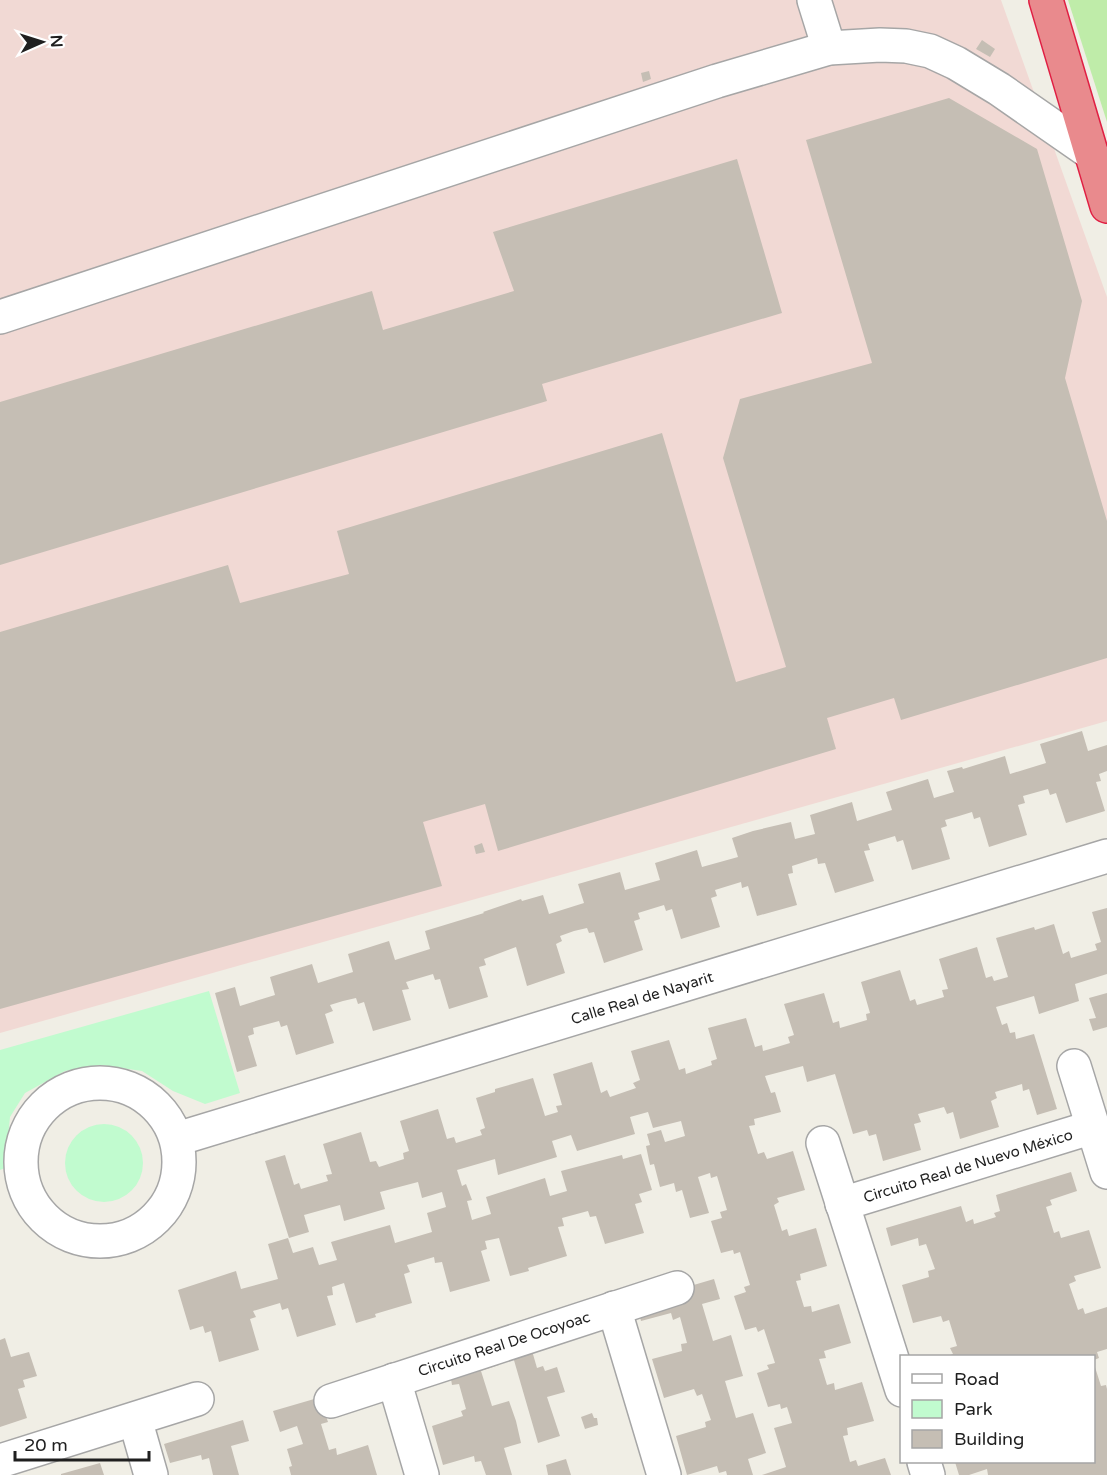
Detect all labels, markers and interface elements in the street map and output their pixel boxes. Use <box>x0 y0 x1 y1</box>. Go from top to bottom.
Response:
north arrow <box>12 12 72 72</box>
text: N <box>46 34 66 48</box>
street label: Calle Real de Nayarit <box>569 968 716 1028</box>
street label: Circuito Real de Nuevo México <box>861 1126 1075 1206</box>
street label: Circuito Real De Ocoyoac <box>416 1308 592 1380</box>
legend <box>900 1355 1095 1463</box>
text: Road <box>954 1368 999 1390</box>
text: Park <box>954 1398 993 1420</box>
scale bar <box>15 1424 148 1462</box>
text: Building <box>954 1428 1024 1450</box>
text: 20 m <box>24 1434 68 1456</box>

